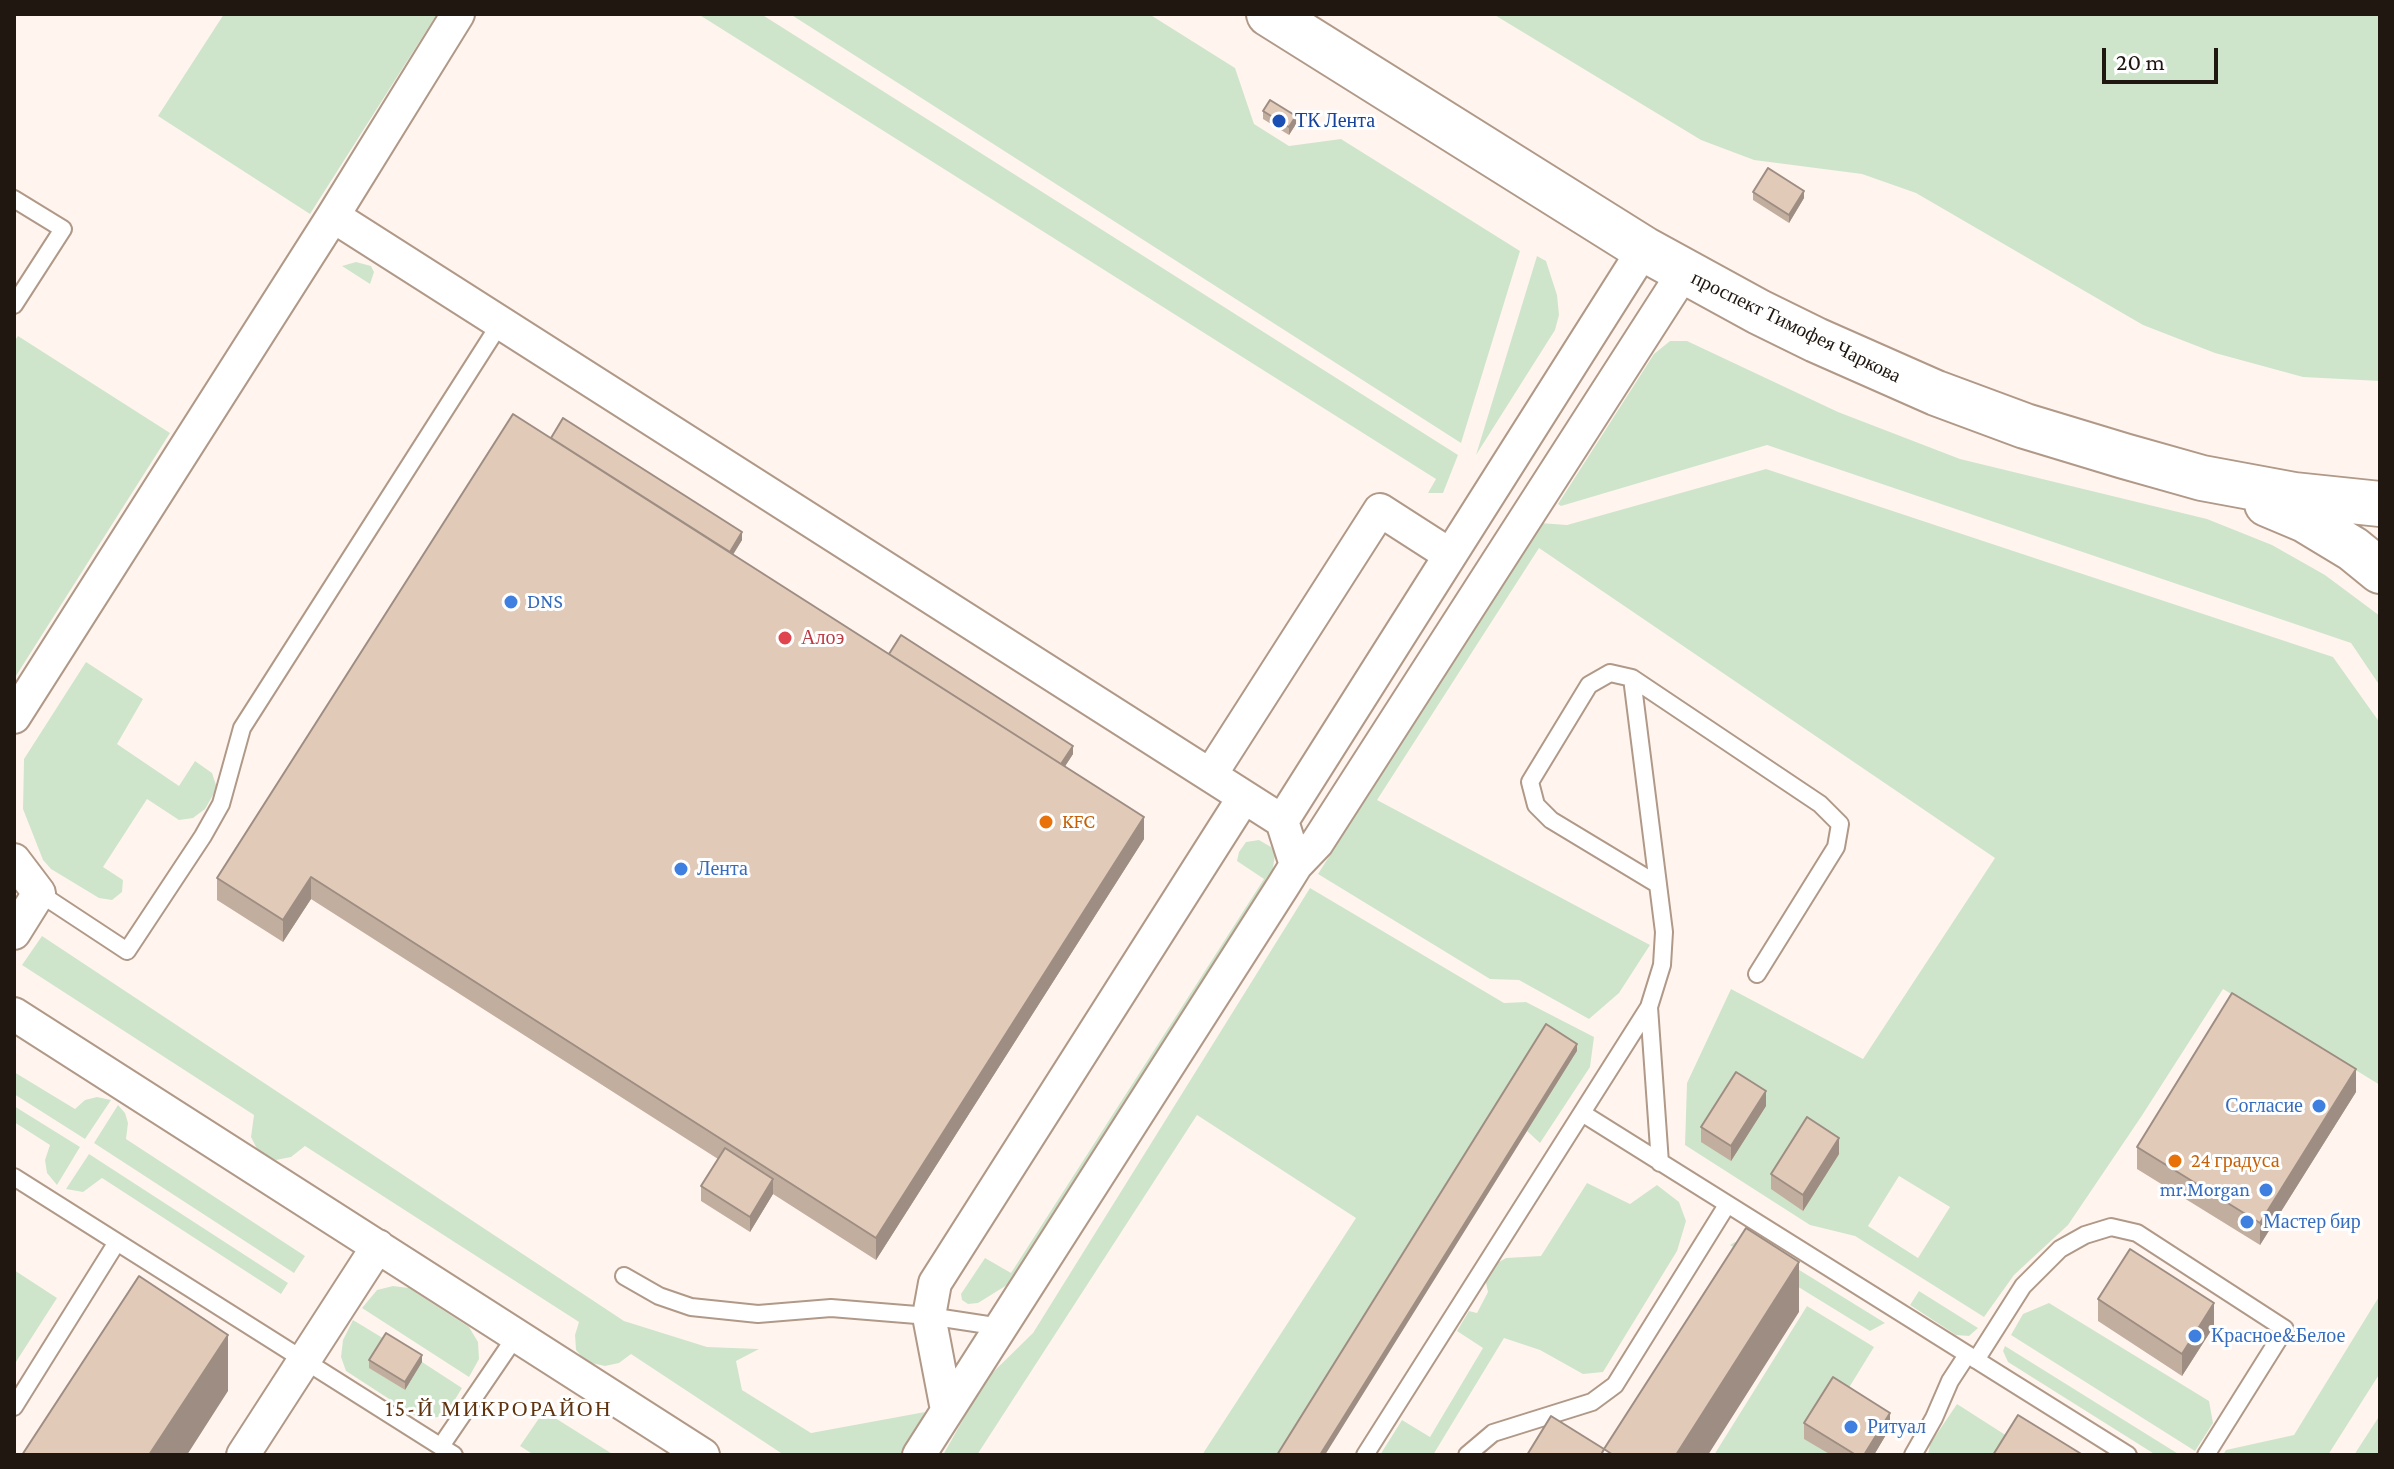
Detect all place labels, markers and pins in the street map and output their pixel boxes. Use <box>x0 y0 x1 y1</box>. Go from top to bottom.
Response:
place label: ТК Лента <box>1295 109 1375 133</box>
marker: ТК Лента <box>1270 112 1288 130</box>
place label: DNS <box>527 590 563 614</box>
marker: DNS <box>502 593 520 611</box>
place label: Алоэ <box>801 626 844 650</box>
marker: Алоэ <box>776 629 794 647</box>
place label: KFC <box>1062 810 1095 834</box>
marker: KFC <box>1037 813 1055 831</box>
place label: Лента <box>697 857 748 881</box>
marker: Лента <box>672 860 690 878</box>
place label: Согласие <box>2225 1094 2303 1118</box>
marker: Согласие <box>2310 1097 2328 1115</box>
place label: 24 градуса <box>2191 1149 2280 1173</box>
marker: 24 градуса <box>2166 1152 2184 1170</box>
place label: mr.Morgan <box>2160 1178 2250 1202</box>
marker: mr.Morgan <box>2257 1181 2275 1199</box>
place label: Мастер бир <box>2263 1210 2361 1234</box>
marker: Мастер бир <box>2238 1213 2256 1231</box>
place label: Красное&Белое <box>2211 1324 2345 1348</box>
marker: Красное&Белое <box>2186 1327 2204 1345</box>
place label: Ритуал <box>1867 1415 1926 1439</box>
marker: Ритуал <box>1842 1418 1860 1436</box>

